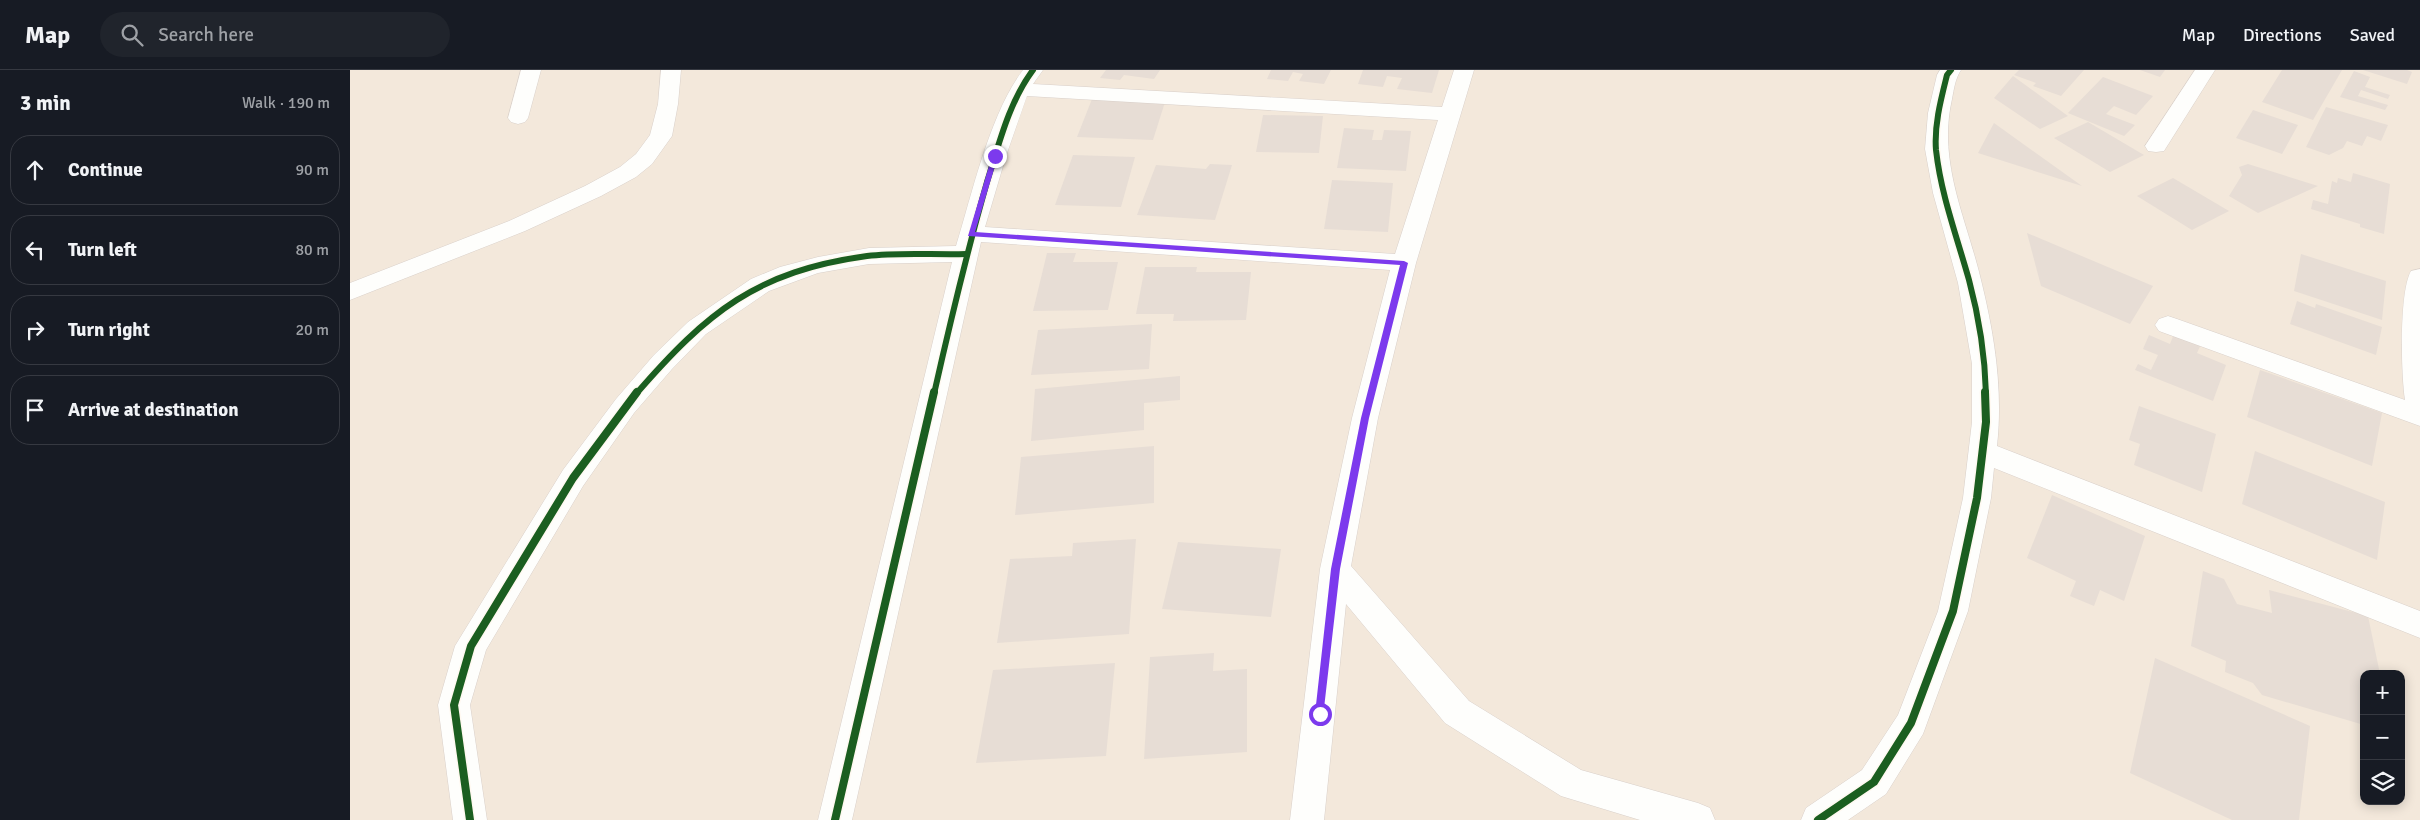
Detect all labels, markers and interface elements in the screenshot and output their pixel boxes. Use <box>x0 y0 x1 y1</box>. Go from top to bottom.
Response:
search box <box>100 12 450 57</box>
text: Map <box>25 20 70 50</box>
icon: search <box>118 21 146 49</box>
text: Search here <box>158 23 254 47</box>
text: Map <box>2182 24 2215 46</box>
text: Directions <box>2243 24 2322 46</box>
text: Saved <box>2350 24 2395 46</box>
text: 3 min <box>20 90 71 116</box>
text: Walk · 190 m <box>242 93 330 113</box>
route end <box>984 145 1007 168</box>
icon: ahead <box>21 156 49 184</box>
text: Continue <box>68 158 143 182</box>
text: 90 m <box>295 160 329 180</box>
icon: left <box>21 236 49 264</box>
text: Turn left <box>68 238 137 262</box>
text: 80 m <box>295 240 329 260</box>
icon: right <box>21 316 49 344</box>
text: Turn right <box>68 318 150 342</box>
text: 20 m <box>295 320 329 340</box>
icon: arrive <box>21 396 49 424</box>
text: Arrive at destination <box>68 398 239 422</box>
map controls <box>2360 670 2405 805</box>
button: + <box>2360 670 2405 715</box>
route start <box>1309 703 1332 726</box>
button: − <box>2360 715 2405 760</box>
button: layers <box>2360 760 2405 805</box>

